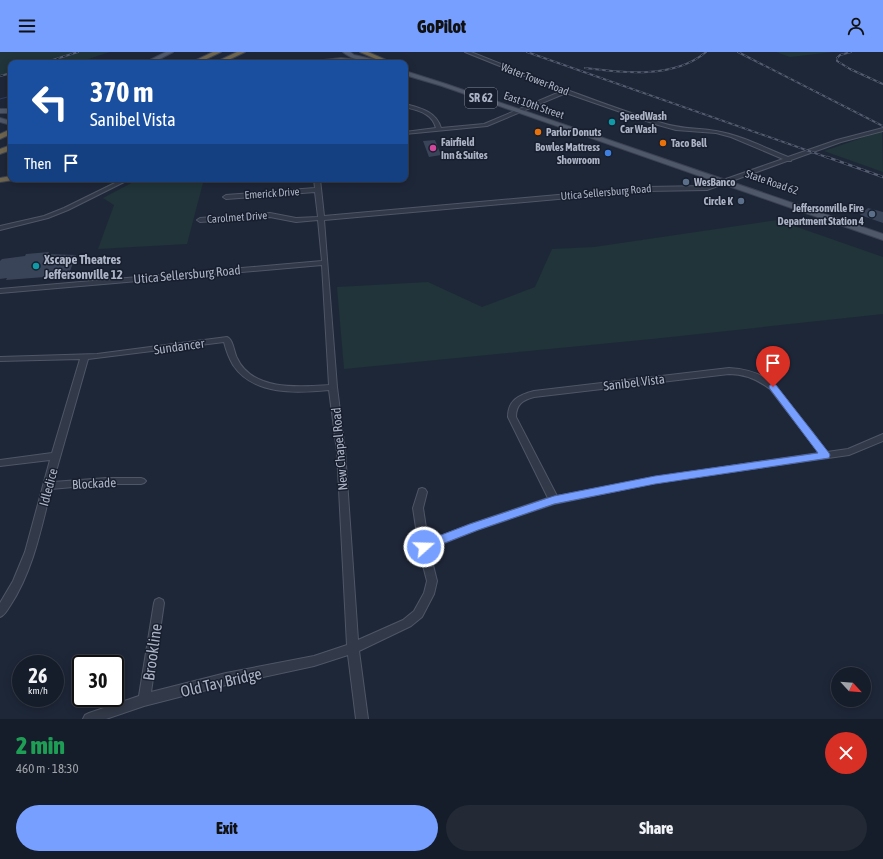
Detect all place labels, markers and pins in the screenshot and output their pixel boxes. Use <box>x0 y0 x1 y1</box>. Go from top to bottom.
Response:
place label: SpeedWash Car Wash <box>620 110 667 135</box>
marker: SpeedWash Car Wash <box>607 117 617 127</box>
place label: Parlor Donuts <box>546 126 601 138</box>
marker: Parlor Donuts <box>533 127 543 137</box>
place label: Fairfield Inn & Suites <box>441 136 488 161</box>
place label: Taco Bell <box>671 137 708 149</box>
marker: Taco Bell <box>658 138 668 148</box>
place label: Bowles Mattress Showroom <box>535 141 600 166</box>
marker: Fairfield Inn & Suites <box>428 143 438 153</box>
marker: Bowles Mattress Showroom <box>603 148 613 158</box>
place label: WesBanco <box>693 176 735 188</box>
marker: WesBanco <box>681 177 691 187</box>
place label: Circle K <box>704 195 734 207</box>
marker: Circle K <box>736 196 746 206</box>
place label: Jeffersonville Fire Department Station 4 <box>778 202 864 227</box>
marker: Jeffersonville Fire Department Station 4 <box>867 209 877 219</box>
place label: Xscape Theatres Jeffersonville 12 <box>43 252 123 282</box>
marker: Xscape Theatres Jeffersonville 12 <box>31 261 41 271</box>
pin <box>756 346 790 387</box>

